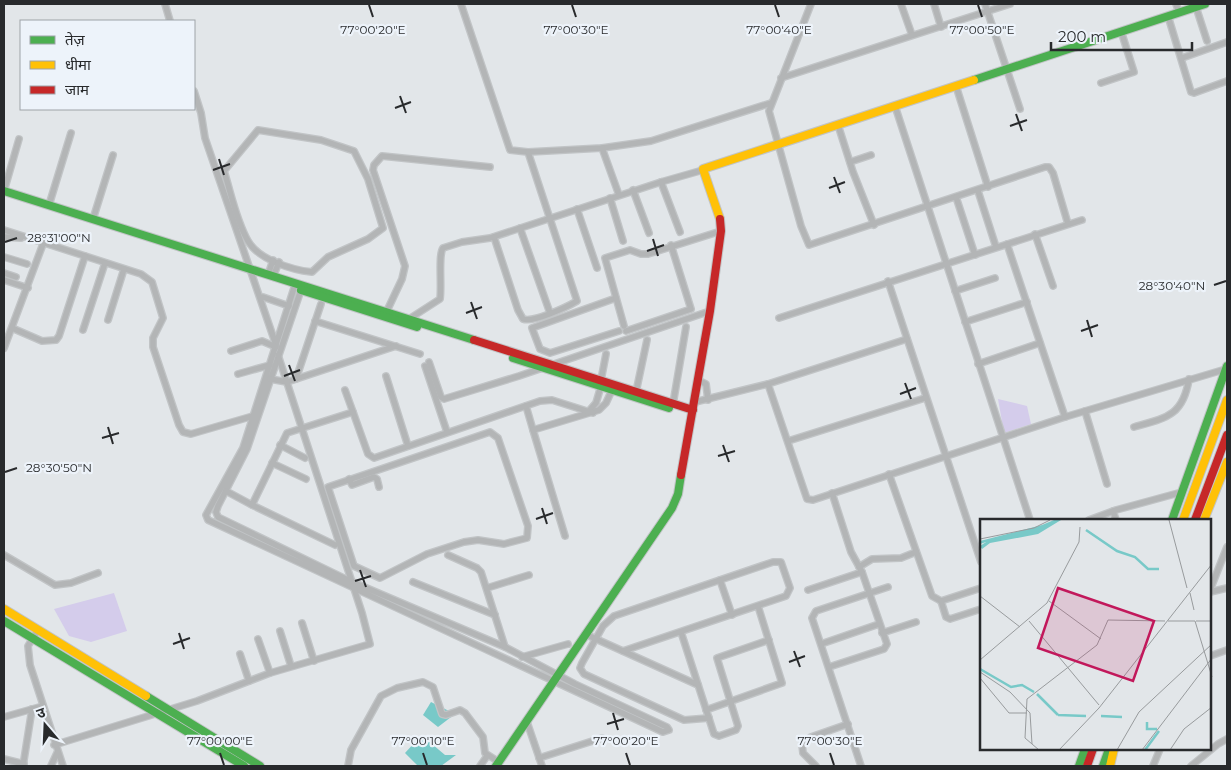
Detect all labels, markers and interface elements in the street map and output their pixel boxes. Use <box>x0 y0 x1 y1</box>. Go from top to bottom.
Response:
legend <box>20 20 195 110</box>
scale bar <box>1051 20 1192 52</box>
text: 77°00'20"E <box>340 22 406 37</box>
text: 77°00'30"E <box>543 22 609 37</box>
text: 77°00'40"E <box>746 22 812 37</box>
text: 77°00'50"E <box>949 22 1015 37</box>
text: 200 m <box>1058 27 1106 46</box>
text: तेज़ <box>65 30 86 49</box>
text: धीमा <box>65 55 92 74</box>
text: जाम <box>65 80 90 99</box>
text: 28°31'00"N <box>27 230 91 245</box>
text: 28°30'40"N <box>1139 278 1205 293</box>
text: 28°30'50"N <box>26 460 92 475</box>
inset map <box>980 519 1211 750</box>
north arrow <box>20 700 70 750</box>
text: उ <box>34 703 48 723</box>
text: 77°00'00"E <box>187 733 253 748</box>
text: 77°00'10"E <box>391 733 455 748</box>
text: 77°00'20"E <box>593 733 659 748</box>
text: 77°00'30"E <box>797 733 863 748</box>

